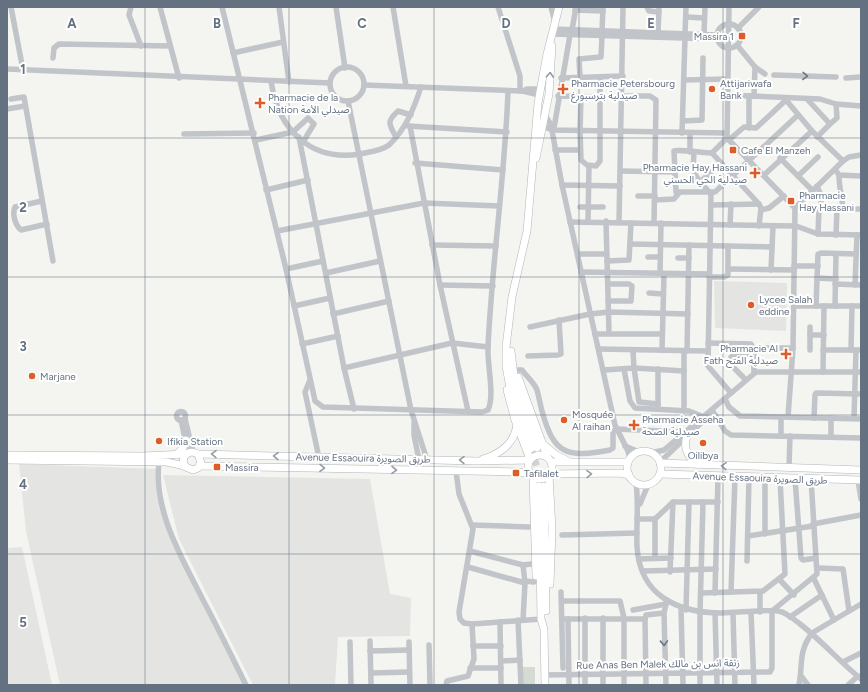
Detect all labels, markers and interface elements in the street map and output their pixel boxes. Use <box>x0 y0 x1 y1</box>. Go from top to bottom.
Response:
text: A <box>67 16 77 31</box>
text: B <box>213 16 221 31</box>
text: C <box>357 16 367 31</box>
text: D <box>501 16 511 31</box>
text: E <box>647 16 655 31</box>
text: F <box>792 16 800 31</box>
place label: Massira 1 <box>694 30 734 43</box>
marker: Massira 1 <box>737 31 747 41</box>
text: 1 <box>20 62 26 77</box>
one-way arrow <box>546 72 555 78</box>
one-way arrow <box>802 72 808 81</box>
place label: Pharmacie Petersbourg صيدلية بترسبورغ <box>571 77 675 103</box>
place label: Attijariwafa Bank <box>720 77 772 102</box>
marker: Pharmacie Petersbourg صيدلية بترسبورغ <box>558 84 568 94</box>
marker: Attijariwafa Bank <box>707 84 717 94</box>
place label: Pharmacie de la Nation صيدلي الأمة <box>268 91 350 117</box>
marker: Pharmacie de la Nation صيدلي الأمة <box>255 98 265 108</box>
place label: Cafe El Manzeh <box>741 144 811 157</box>
marker: Cafe El Manzeh <box>728 145 738 155</box>
place label: Pharmacie Hay Hassani صيدلية الحي الحسني <box>643 161 747 187</box>
marker: Pharmacie Hay Hassani صيدلية الحي الحسني <box>750 168 760 178</box>
place label: Pharmacie Hay Hassani <box>799 189 854 214</box>
marker: Pharmacie Hay Hassani <box>786 196 796 206</box>
text: 2 <box>19 200 27 215</box>
place label: Lycee Salah eddine <box>759 293 813 318</box>
marker: Lycee Salah eddine <box>746 300 756 310</box>
text: 3 <box>19 339 27 354</box>
place label: Pharmacie Al Fath صيدلية الفتح <box>704 342 778 368</box>
marker: Pharmacie Al Fath صيدلية الفتح <box>781 349 791 359</box>
place label: Marjane <box>40 370 76 383</box>
marker: Marjane <box>27 371 37 381</box>
place label: Mosquée Al raihan <box>572 408 614 433</box>
place label: Pharmacie Asseha صيدلية الصحة <box>642 413 723 438</box>
marker: Mosquée Al raihan <box>559 415 569 425</box>
marker: Pharmacie Asseha صيدلية الصحة <box>629 420 639 430</box>
place label: Ifikia Station <box>167 435 223 448</box>
marker: Ifikia Station <box>154 436 164 446</box>
marker: Oilibya <box>698 438 708 448</box>
place label: Oilibya <box>688 449 718 462</box>
one-way arrow <box>211 450 217 458</box>
street label: Avenue Essaouira طريق الصويرة <box>295 450 431 466</box>
one-way arrow <box>273 452 279 460</box>
one-way arrow <box>459 456 465 465</box>
place label: Massira <box>225 461 259 474</box>
marker: Massira <box>212 462 222 472</box>
one-way arrow <box>721 462 727 470</box>
one-way arrow <box>319 464 325 472</box>
one-way arrow <box>391 465 397 474</box>
place label: Tafilalet <box>524 467 559 480</box>
marker: Tafilalet <box>511 468 521 478</box>
street label: Avenue Essaouira طريق الصويرة <box>692 469 828 487</box>
one-way arrow <box>586 470 592 478</box>
text: 4 <box>19 477 27 492</box>
text: 5 <box>19 615 27 630</box>
one-way arrow <box>660 640 669 646</box>
street label: Rue Anas Ben Malek زنقة انس بن مالك <box>576 656 740 672</box>

